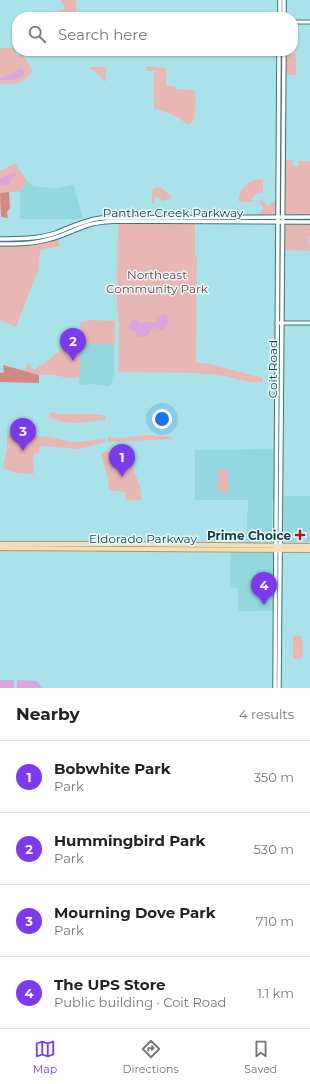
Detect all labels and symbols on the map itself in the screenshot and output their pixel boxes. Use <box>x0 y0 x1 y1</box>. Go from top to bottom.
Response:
street label: Panther Creek Parkway <box>103 205 244 220</box>
park label: Northeast Community Park <box>106 267 209 296</box>
pin: 2 <box>60 328 86 361</box>
street label: Coit Road <box>265 340 280 398</box>
your location <box>152 409 172 429</box>
pin: 3 <box>10 418 36 451</box>
pin: 1 <box>109 444 135 477</box>
place label: Prime Choice <box>207 528 291 543</box>
marker: Prime Choice <box>294 529 306 541</box>
street label: Eldorado Parkway <box>89 531 197 546</box>
pin: 4 <box>251 572 277 605</box>

